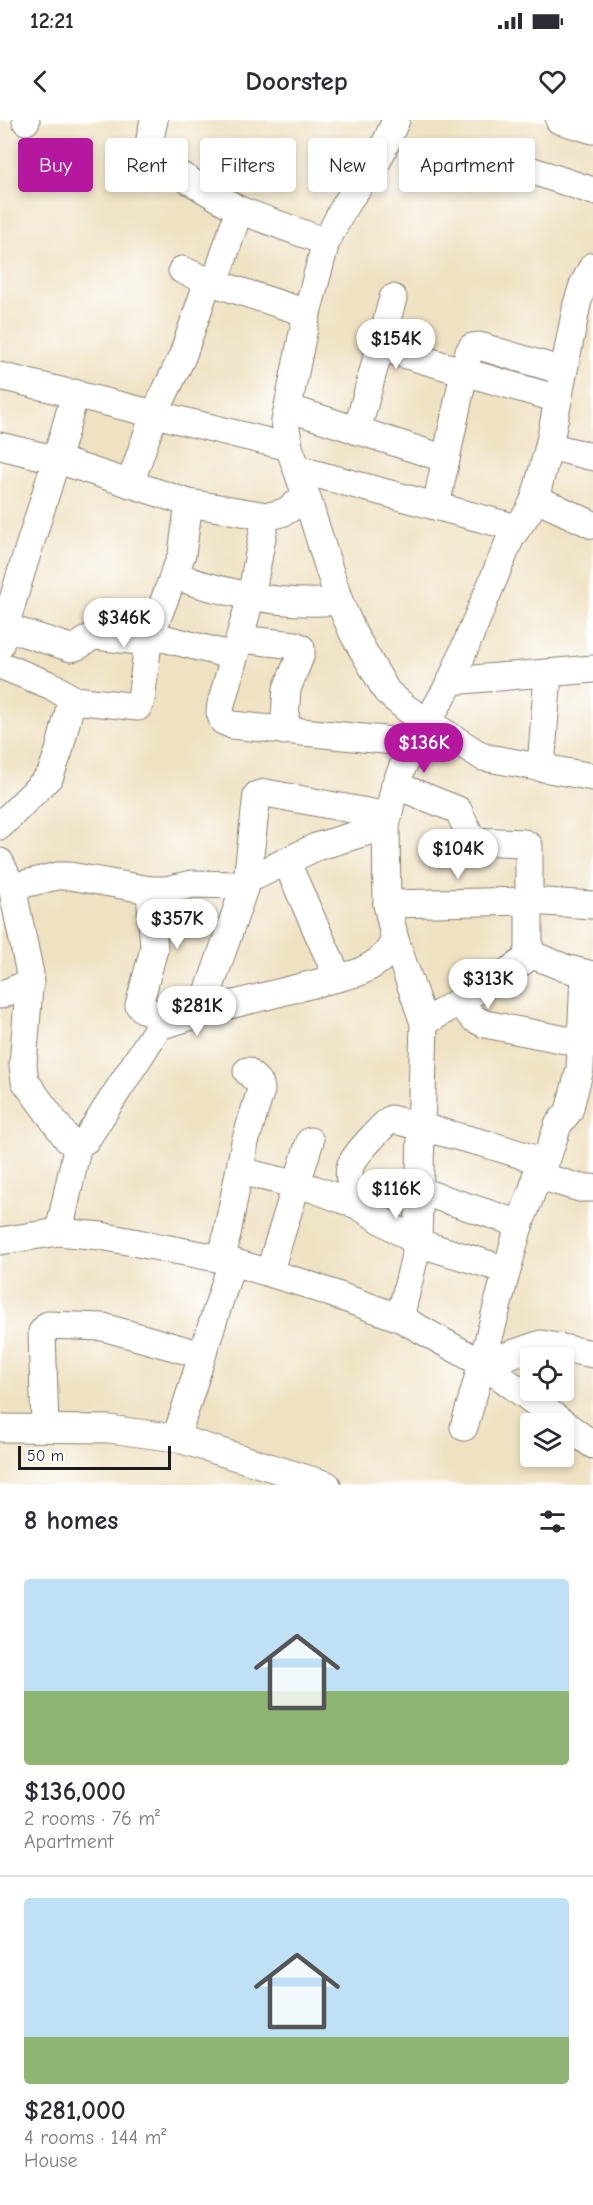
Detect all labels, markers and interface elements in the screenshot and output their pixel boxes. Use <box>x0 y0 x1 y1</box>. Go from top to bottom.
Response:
text: 12:21 <box>30 8 74 34</box>
icon: back <box>24 65 57 98</box>
icon: heart <box>536 65 569 98</box>
text: Doorstep <box>245 66 348 97</box>
chip: Buy <box>18 138 93 192</box>
chip: Rent <box>105 138 188 192</box>
chip: Filters <box>200 138 296 192</box>
chip: New <box>308 138 387 192</box>
chip: Apartment <box>399 138 535 192</box>
pin: $154K <box>354 319 438 370</box>
text: $154K <box>370 327 422 350</box>
pin: $346K <box>82 598 166 649</box>
text: $346K <box>98 606 151 629</box>
pin: $136K <box>382 723 466 774</box>
text: $136K <box>398 731 450 754</box>
pin: $104K <box>416 829 500 880</box>
text: $104K <box>432 837 484 860</box>
pin: $357K <box>135 899 219 950</box>
text: $357K <box>151 907 203 930</box>
pin: $313K <box>446 959 530 1010</box>
text: $313K <box>463 967 513 990</box>
pin: $281K <box>155 986 239 1037</box>
text: $281K <box>171 994 223 1017</box>
pin: $116K <box>354 1169 438 1220</box>
text: $116K <box>371 1177 421 1200</box>
map controls <box>520 1347 574 1467</box>
button: locate <box>520 1347 574 1401</box>
button: layers <box>520 1413 574 1467</box>
scale bar <box>18 1443 171 1470</box>
text: 50 m <box>27 1447 64 1465</box>
icon: filters <box>536 1505 569 1538</box>
text: 8 homes <box>24 1506 118 1536</box>
icon: home <box>243 1618 351 1726</box>
text: $136,000 <box>24 1777 126 1807</box>
text: 2 rooms · 76 m² <box>24 1807 160 1830</box>
text: Apartment <box>24 1830 114 1853</box>
icon: home <box>243 1937 351 2045</box>
text: $281,000 <box>24 2096 126 2126</box>
text: 4 rooms · 144 m² <box>24 2126 166 2149</box>
text: House <box>24 2149 78 2172</box>

